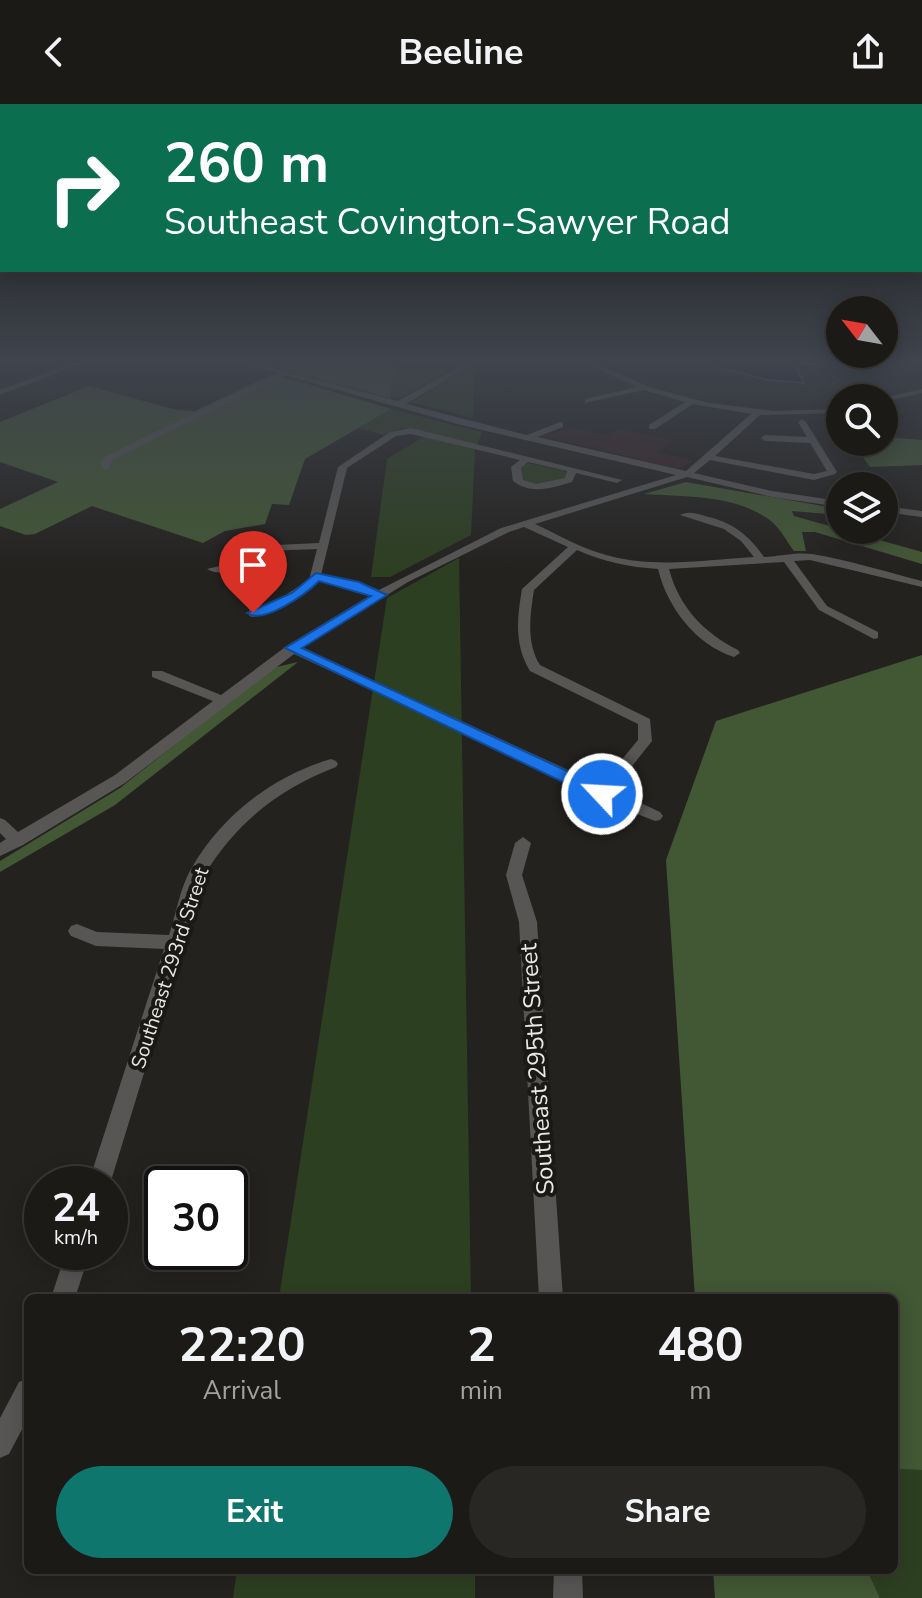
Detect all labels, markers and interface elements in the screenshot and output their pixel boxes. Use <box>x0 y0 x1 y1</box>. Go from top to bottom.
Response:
text: Beeline <box>398 28 524 77</box>
icon: back <box>32 30 76 74</box>
icon: share <box>846 30 890 74</box>
text: 260 m <box>164 125 329 202</box>
icon: right <box>32 136 136 240</box>
text: Southeast Covington-Sawyer Road <box>164 198 731 247</box>
north arrow <box>826 296 898 368</box>
map controls <box>826 296 898 544</box>
button: search <box>826 384 898 456</box>
button: layers <box>826 472 898 544</box>
pin <box>219 531 287 613</box>
icon: arrive <box>231 543 275 587</box>
position arrow <box>560 752 644 836</box>
street label: Southeast 293rd Street <box>125 863 216 1072</box>
street label: Southeast 295th Street <box>512 942 562 1196</box>
speed limit sign: 30 <box>144 1166 248 1270</box>
text: 24 <box>52 1181 100 1235</box>
text: km/h <box>54 1224 98 1251</box>
text: 22:20 <box>178 1312 305 1378</box>
text: 2 <box>467 1312 496 1378</box>
text: 480 <box>657 1312 744 1378</box>
text: Arrival <box>203 1373 281 1408</box>
text: min <box>460 1373 503 1408</box>
text: m <box>689 1373 712 1408</box>
button: Exit <box>56 1466 453 1558</box>
button: Share <box>469 1466 866 1558</box>

